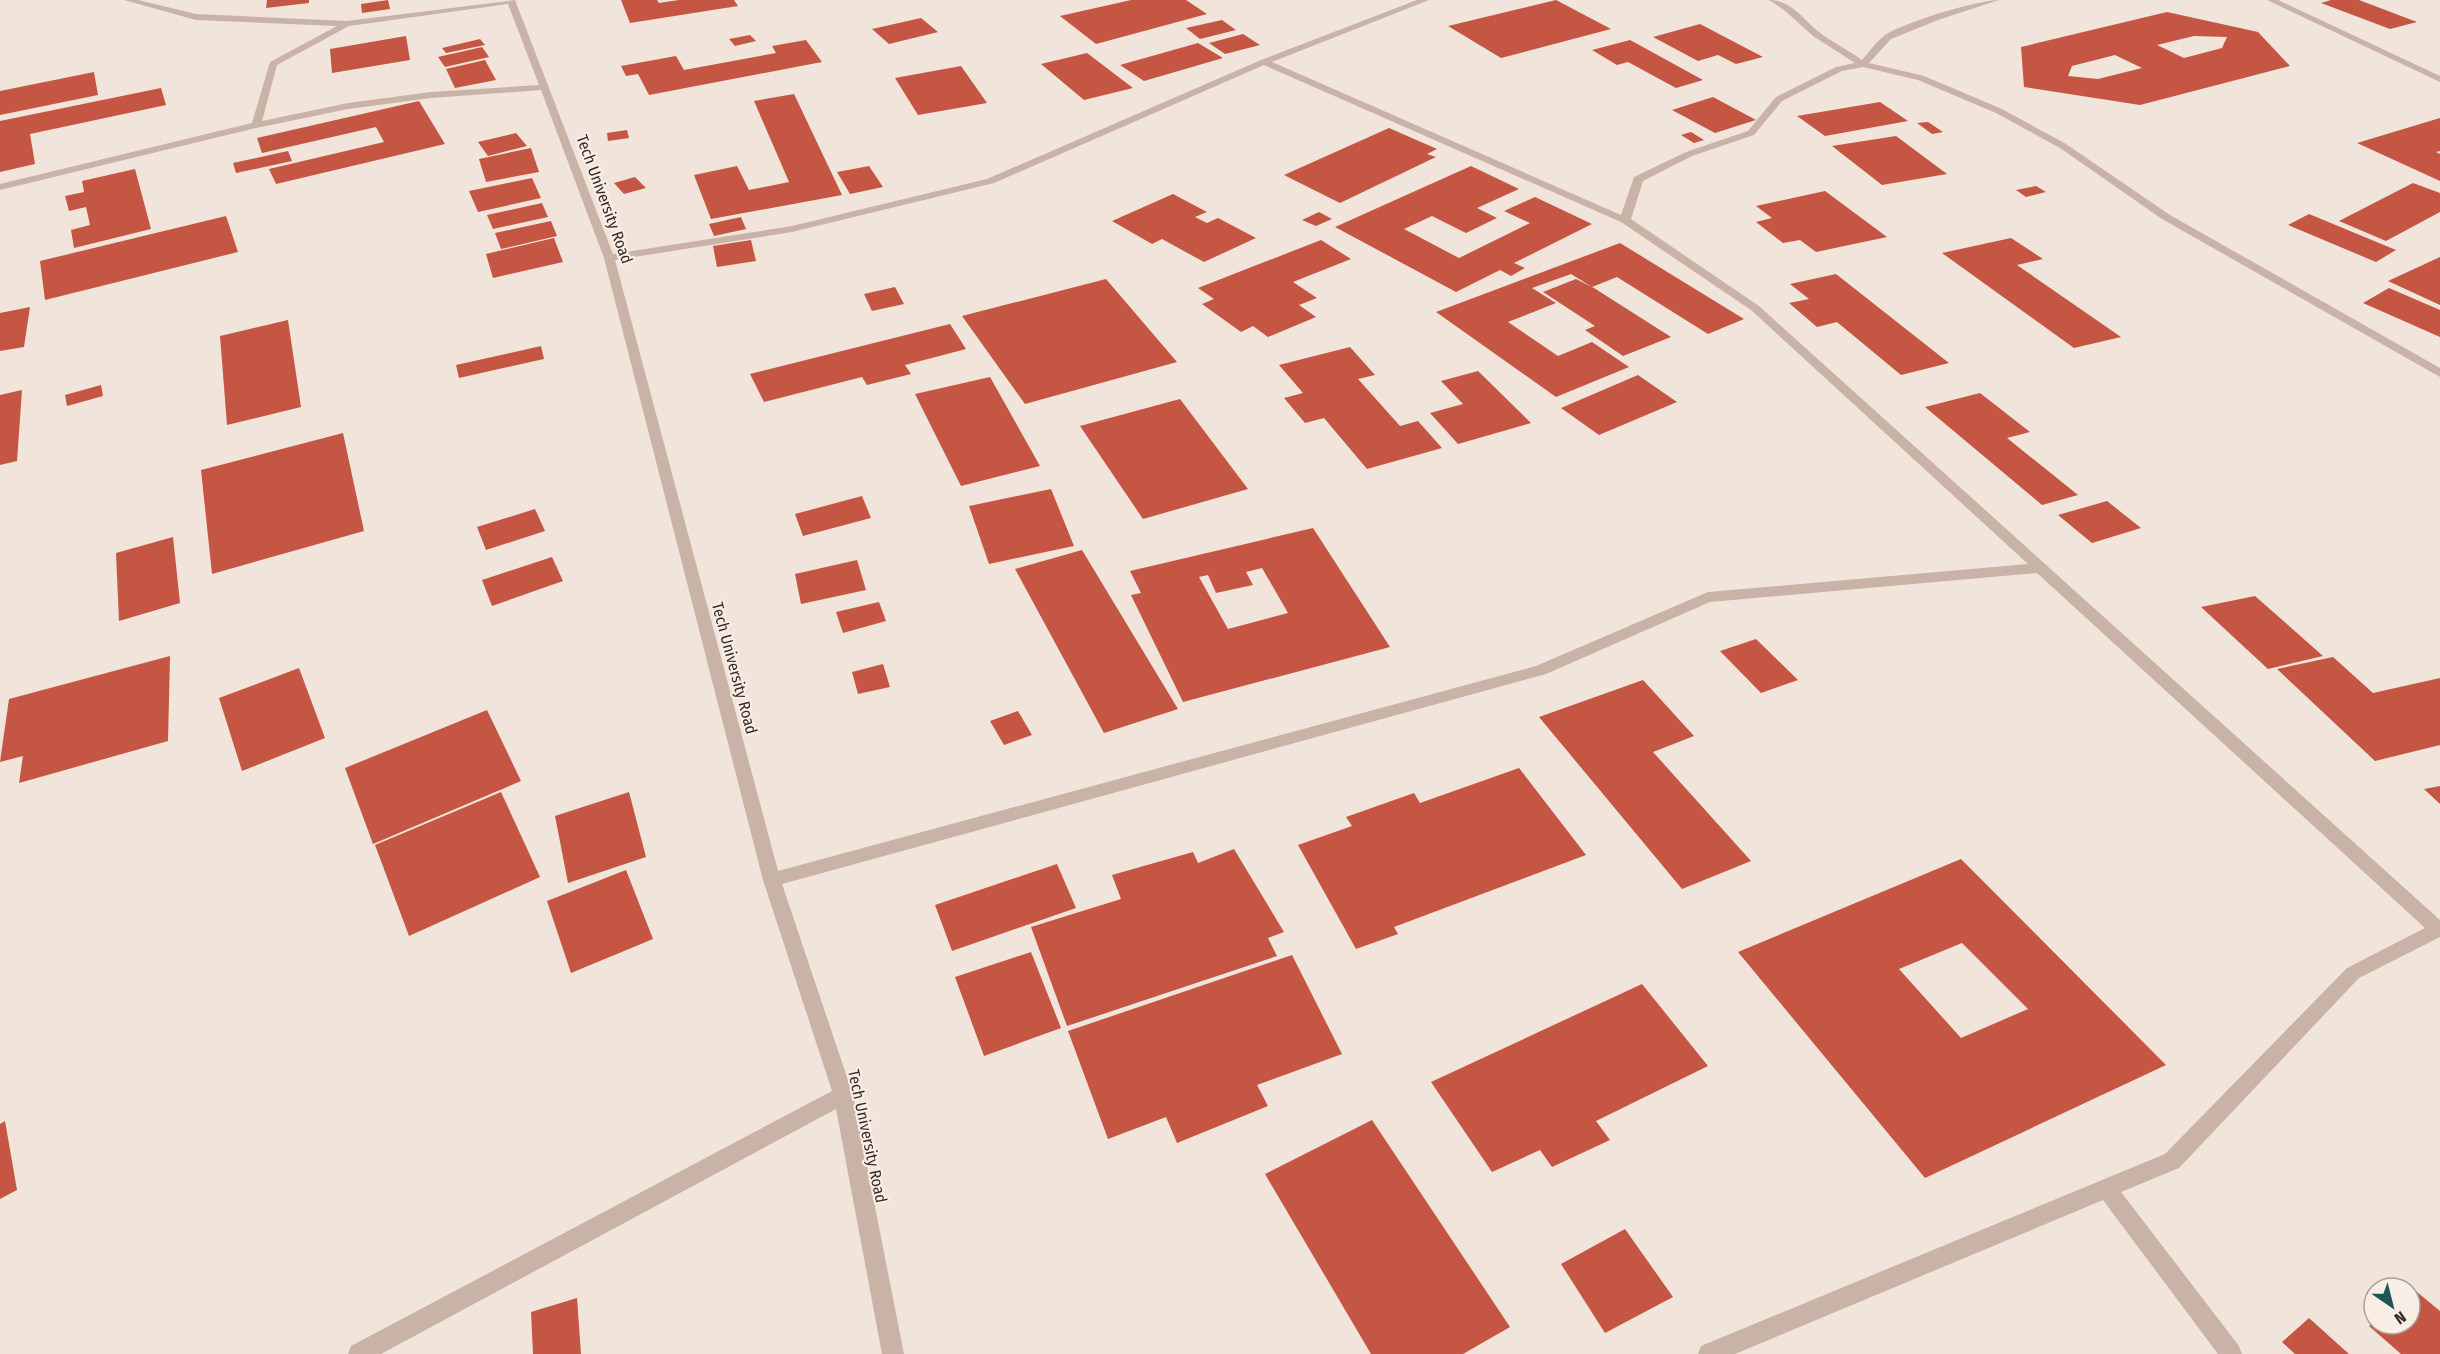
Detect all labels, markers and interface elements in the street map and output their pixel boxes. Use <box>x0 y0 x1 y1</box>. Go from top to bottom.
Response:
street label: Tech University Road <box>572 132 637 266</box>
street label: Tech University Road <box>708 600 761 736</box>
street label: Tech University Road <box>844 1068 891 1204</box>
north arrow <box>2362 1276 2422 1336</box>
text: N <box>2391 1307 2410 1328</box>

